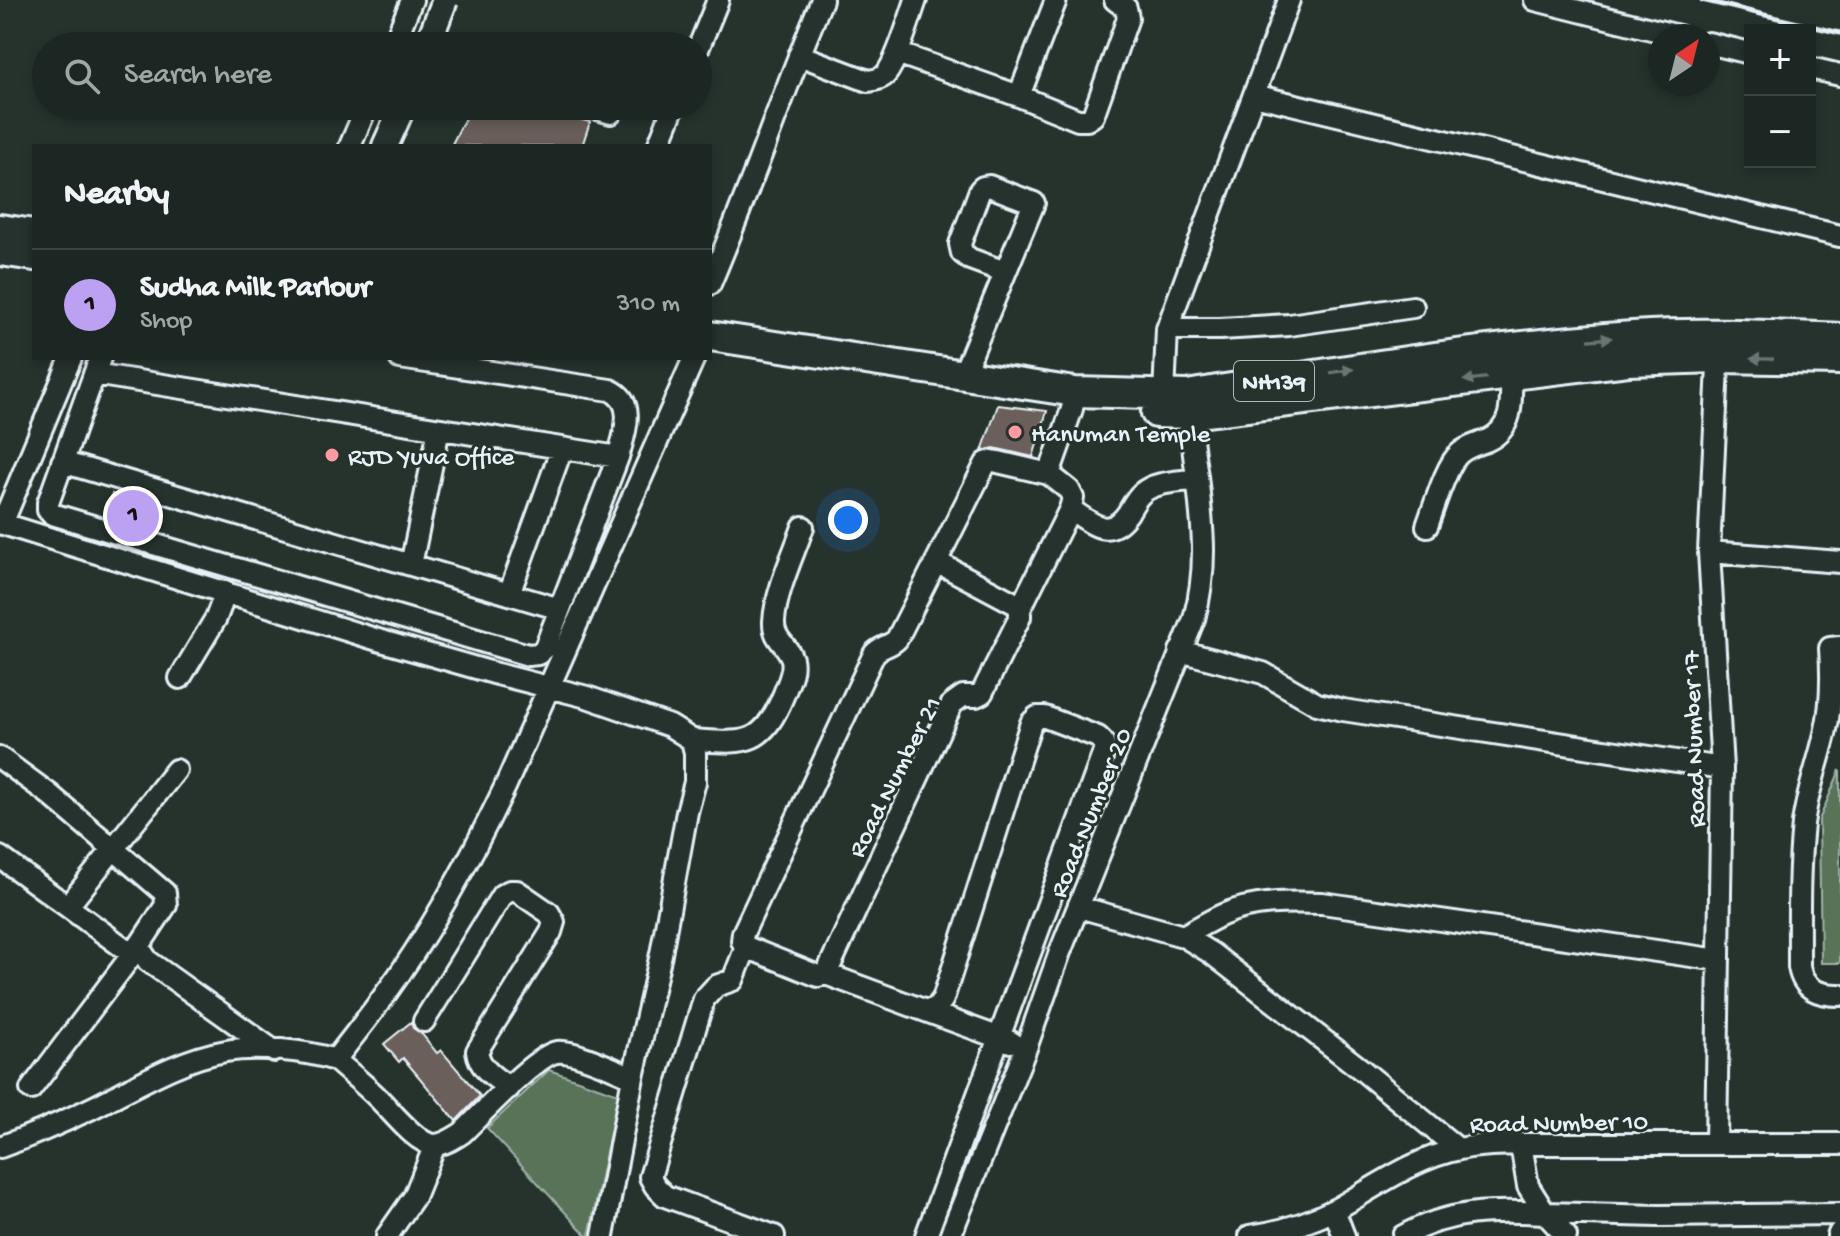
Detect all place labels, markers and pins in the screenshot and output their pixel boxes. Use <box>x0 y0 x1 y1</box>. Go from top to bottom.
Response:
place label: Hanuman Temple <box>1031 421 1211 452</box>
marker: Hanuman Temple <box>1006 423 1024 441</box>
place label: RJD Yuva Office <box>348 444 515 475</box>
marker: RJD Yuva Office <box>323 446 341 464</box>
pin: 1 <box>107 486 159 546</box>

